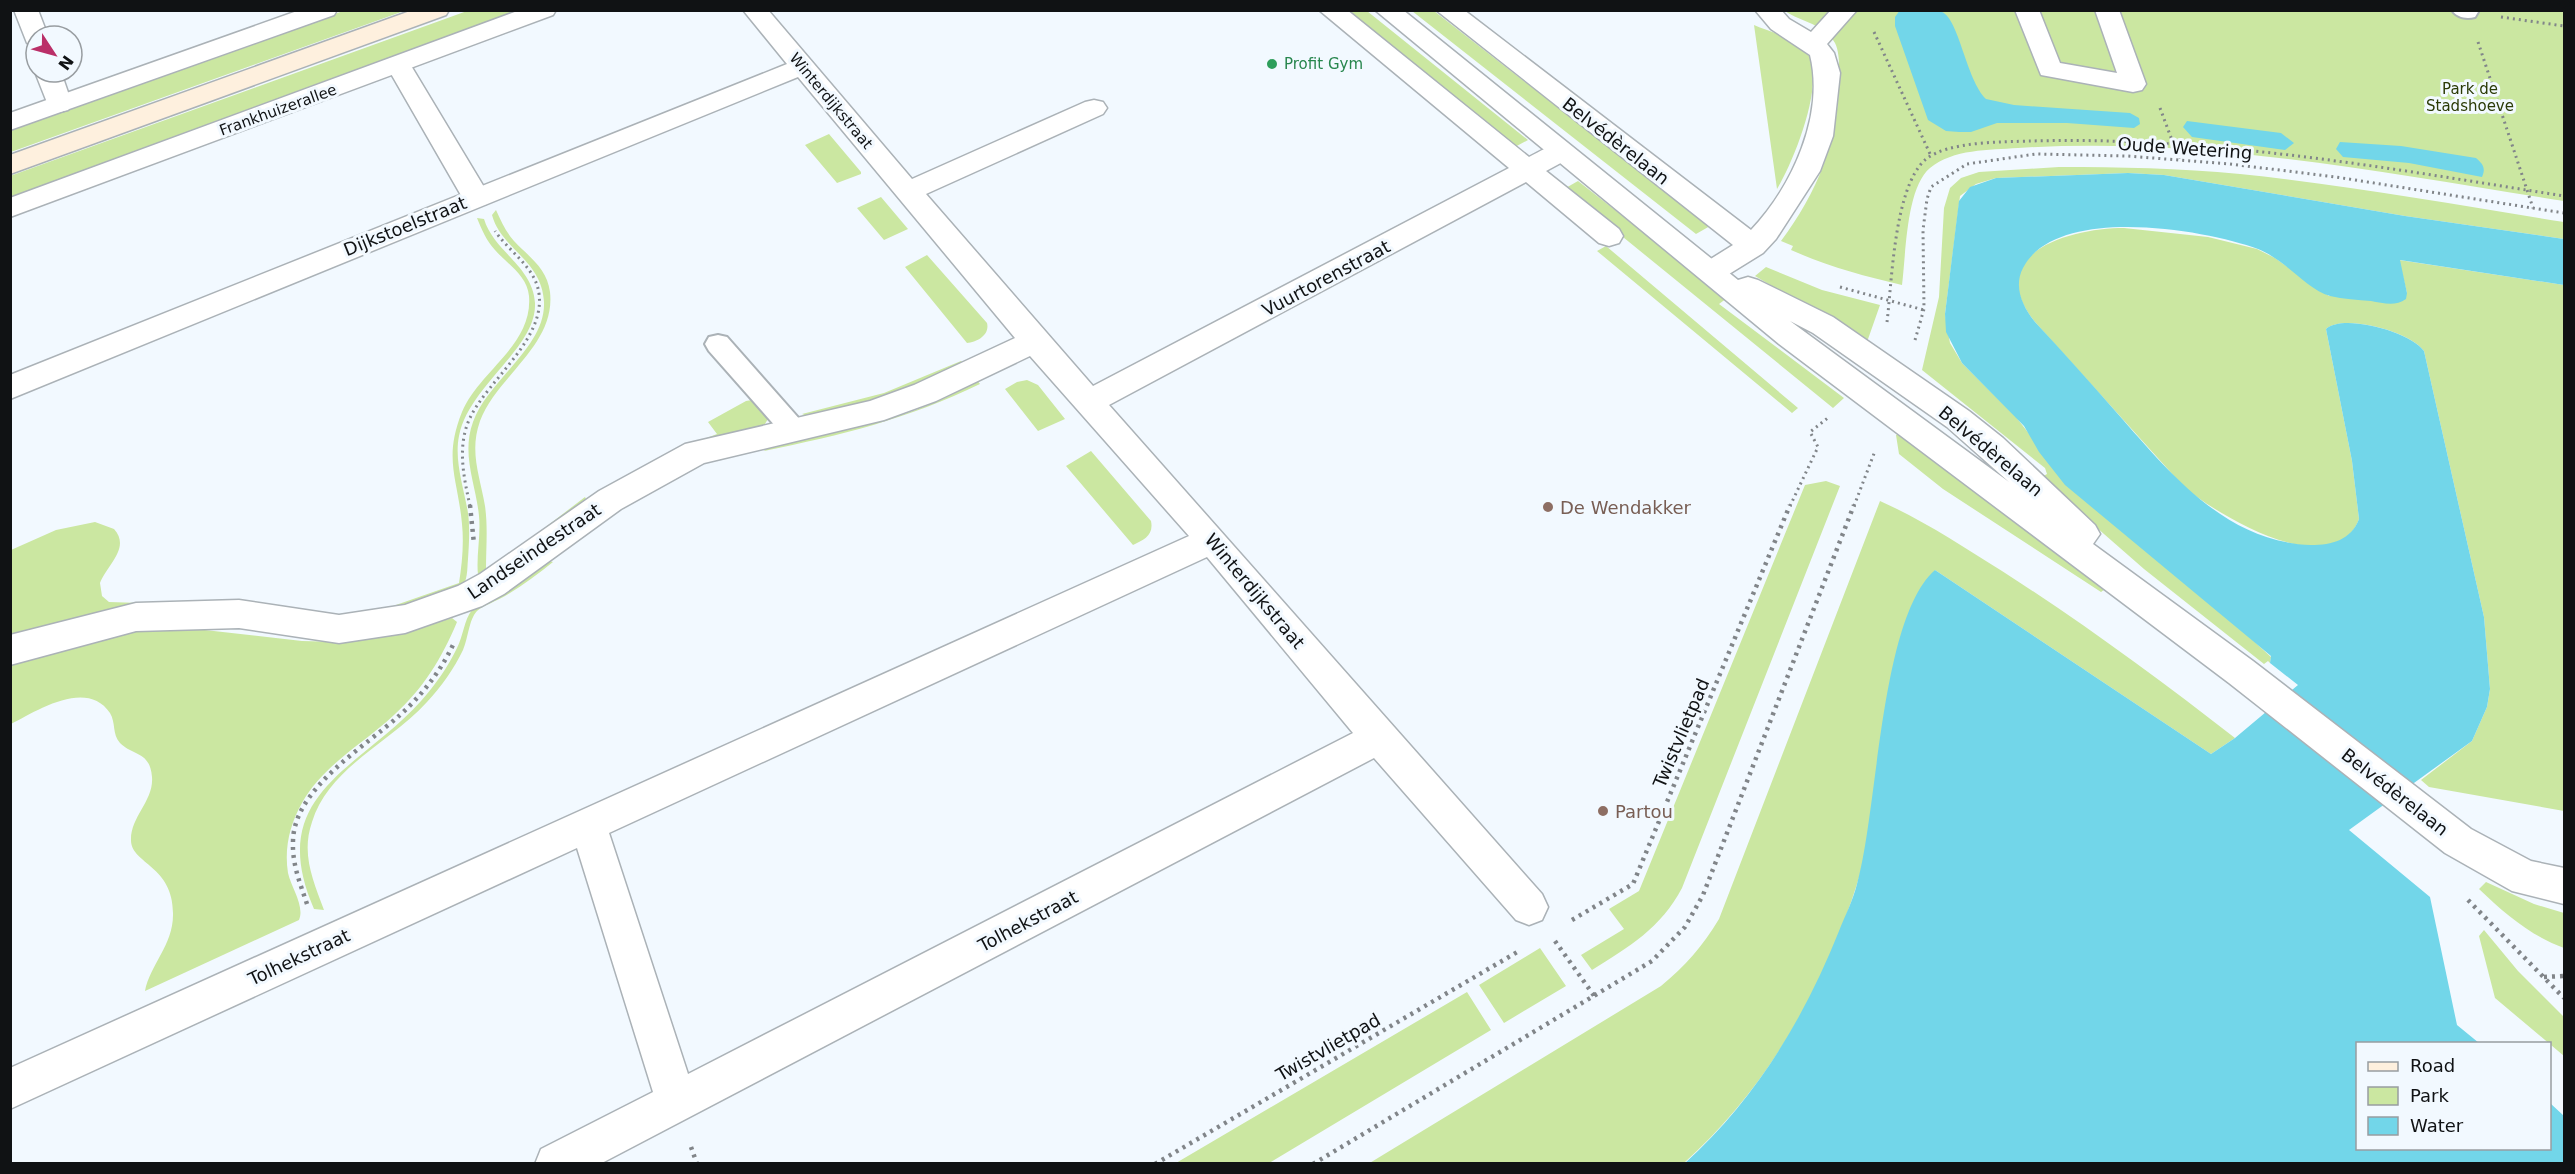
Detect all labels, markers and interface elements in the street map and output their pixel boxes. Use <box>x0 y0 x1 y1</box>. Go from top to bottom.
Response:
north arrow <box>24 24 84 84</box>
street label: Winterdijkstraat <box>786 49 876 153</box>
text: N <box>54 52 77 74</box>
place label: Profit Gym <box>1284 55 1363 73</box>
marker: Profit Gym <box>1265 57 1279 71</box>
street label: Frankhuizerallee <box>217 80 339 140</box>
park label: Park de Stadshoeve <box>2426 80 2514 115</box>
street label: Belvédèrelaan <box>1559 93 1673 189</box>
street label: Oude Wetering <box>2117 133 2253 163</box>
street label: Dijkstoelstraat <box>340 192 470 260</box>
street label: Vuurtorenstraat <box>1258 235 1394 321</box>
street label: Belvédèrelaan <box>1935 401 2047 501</box>
place label: De Wendakker <box>1560 497 1692 518</box>
street label: Landseindestraat <box>463 499 605 603</box>
marker: De Wendakker <box>1541 500 1555 514</box>
street label: Winterdijkstraat <box>1201 529 1309 653</box>
street label: Twistvlietpad <box>1648 675 1713 792</box>
street label: Belvédèrelaan <box>2338 744 2452 840</box>
place label: Partou <box>1615 801 1673 822</box>
marker: Partou <box>1596 804 1610 818</box>
street label: Tolhekstraat <box>974 886 1081 957</box>
street label: Tolhekstraat <box>244 924 353 990</box>
street label: Twistvlietpad <box>1271 1009 1384 1086</box>
legend <box>2356 1042 2551 1150</box>
text: Road <box>2410 1055 2455 1076</box>
text: Park <box>2410 1085 2449 1106</box>
text: Water <box>2410 1115 2464 1136</box>

